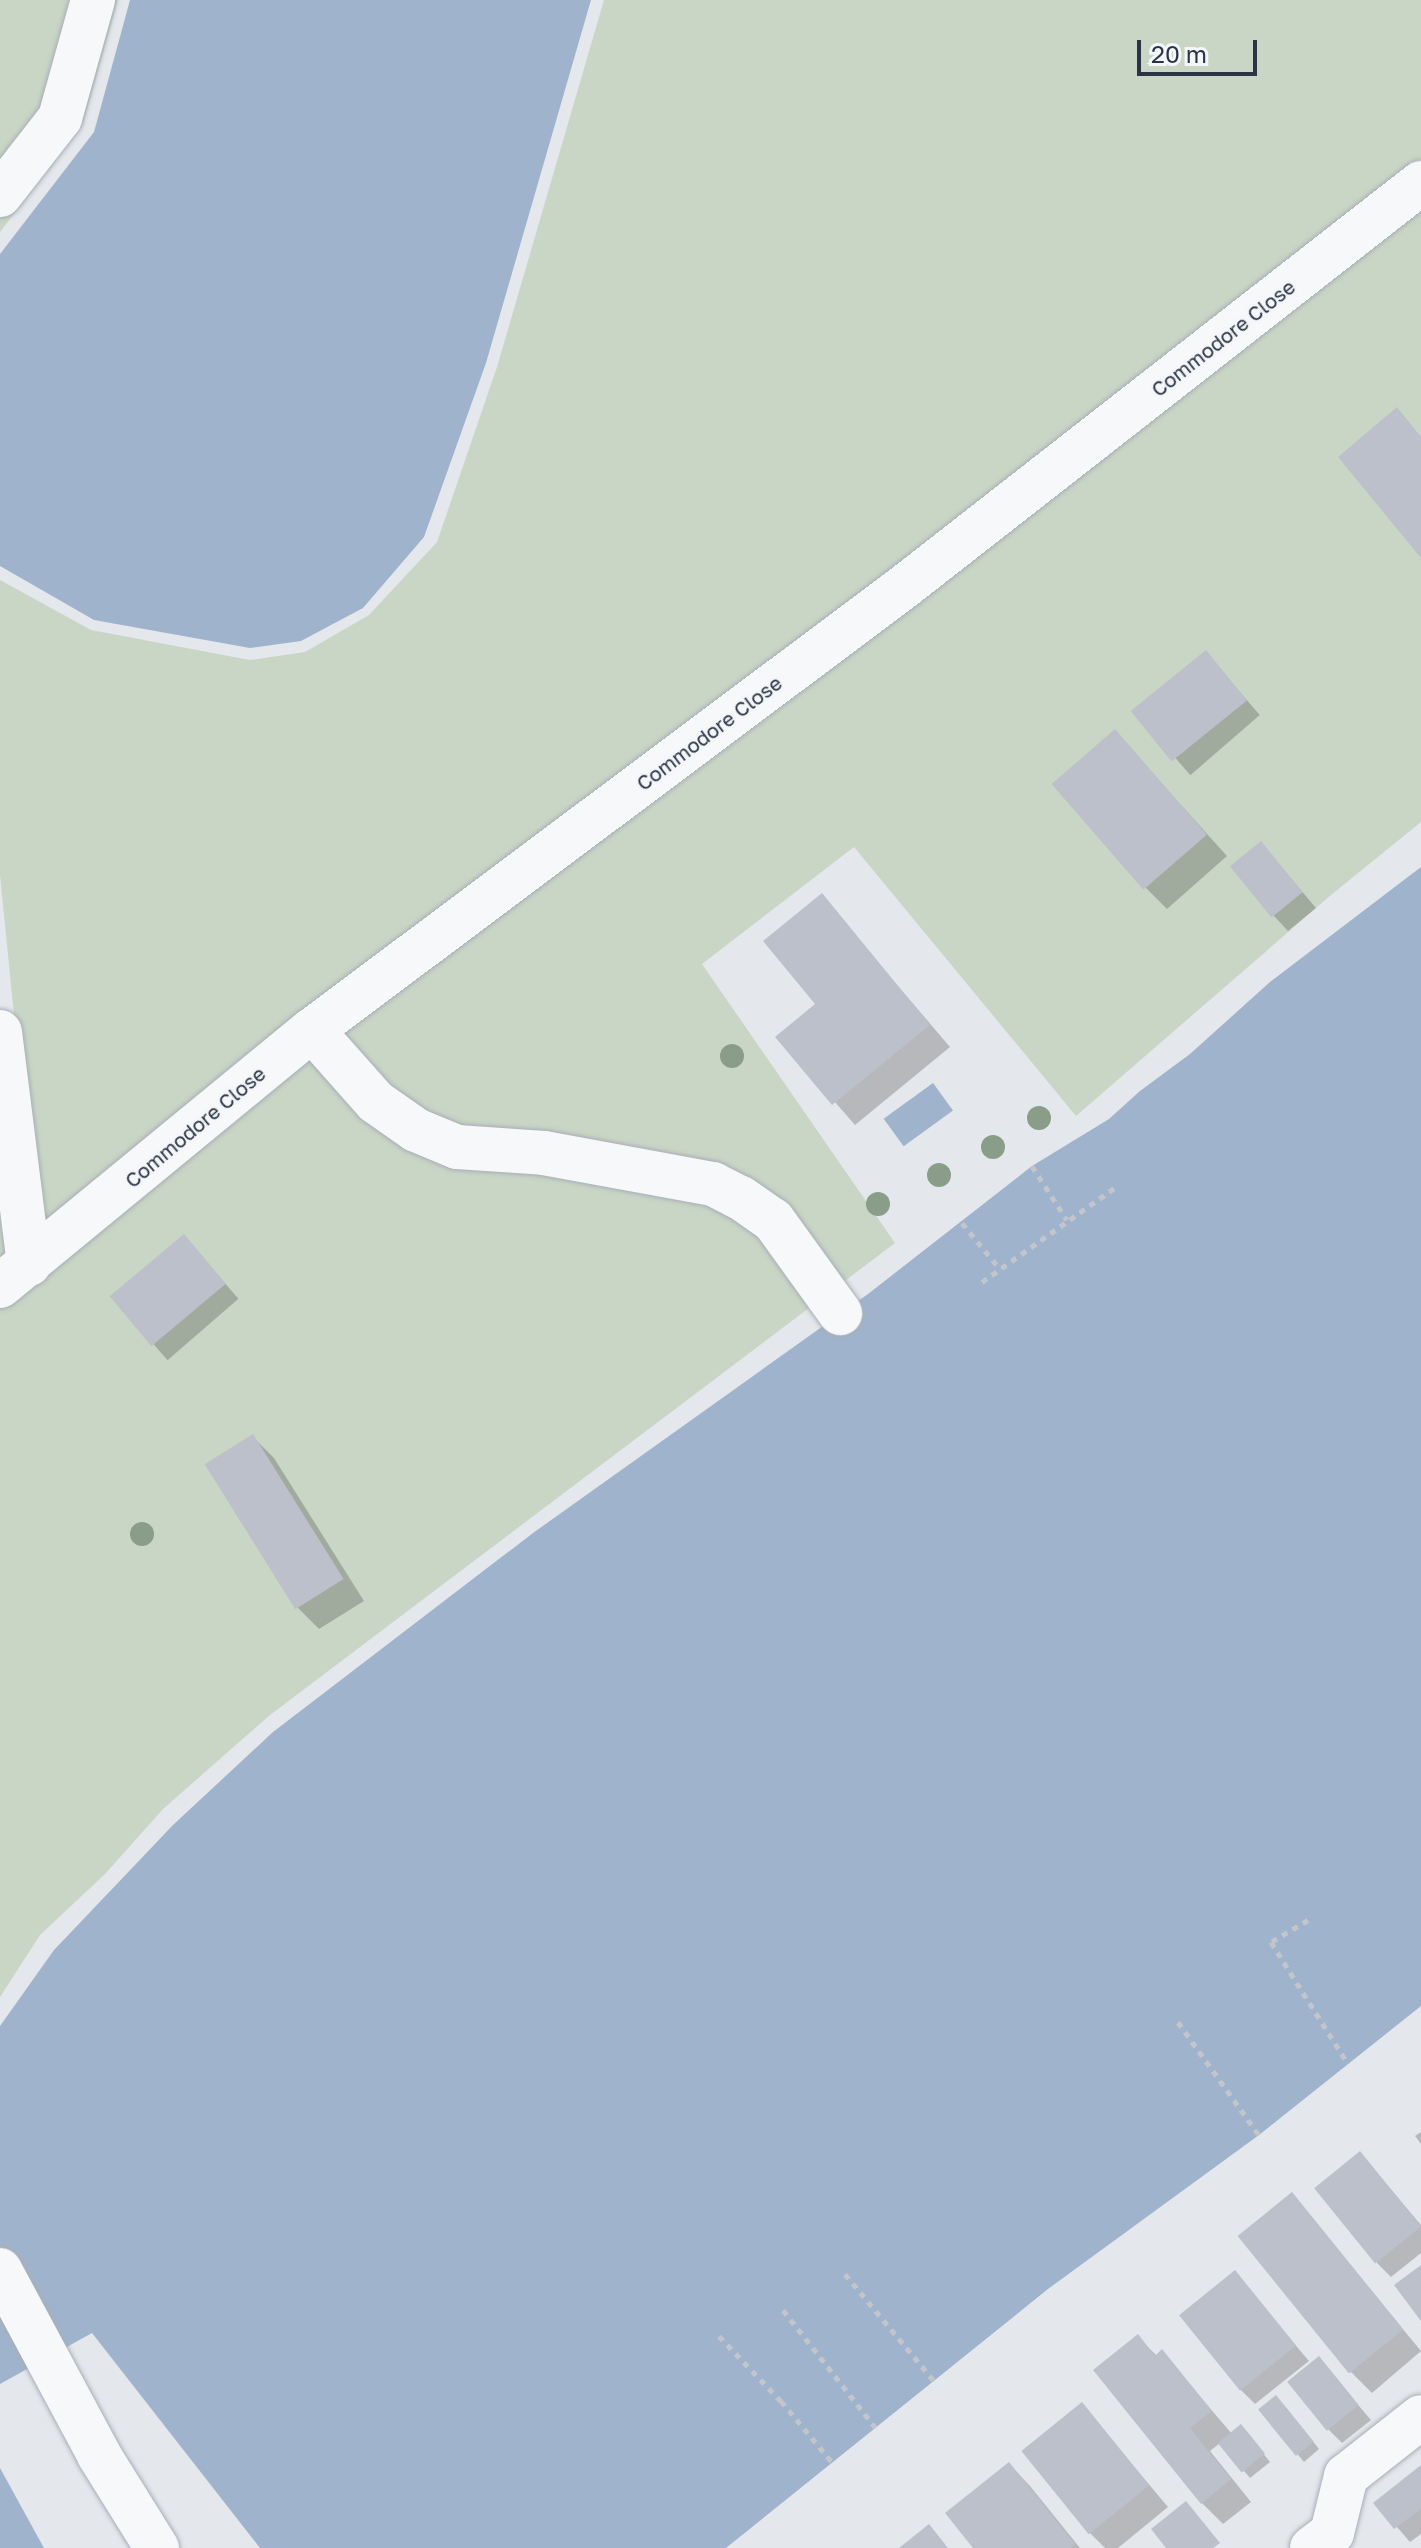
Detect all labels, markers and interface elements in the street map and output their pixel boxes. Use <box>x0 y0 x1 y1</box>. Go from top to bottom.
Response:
scale bar <box>1141 24 1261 74</box>
text: 20 m <box>1151 39 1207 68</box>
street label: Commodore Close <box>1146 275 1300 401</box>
street label: Commodore Close <box>632 671 786 795</box>
street label: Commodore Close <box>120 1061 270 1193</box>

